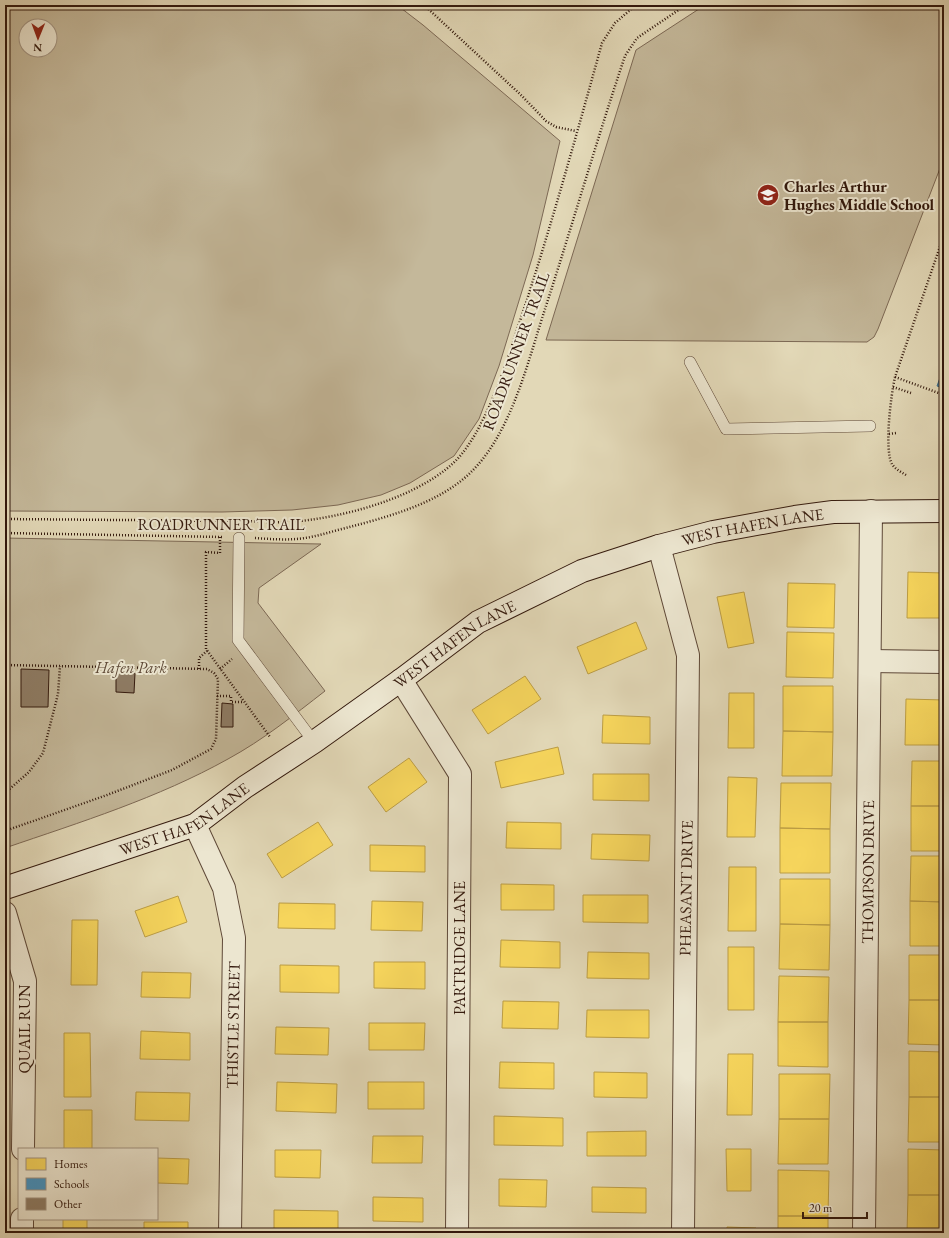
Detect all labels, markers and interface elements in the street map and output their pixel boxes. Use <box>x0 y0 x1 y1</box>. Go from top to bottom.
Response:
north arrow <box>18 18 58 58</box>
text: N <box>33 41 42 55</box>
place label: Charles Arthur Hughes Middle School <box>784 176 934 215</box>
school or university icon: Charles Arthur Hughes Middle School <box>755 182 781 208</box>
street label: ROADRUNNER TRAIL <box>478 268 555 433</box>
street label: WEST HAFEN LANE <box>679 503 825 550</box>
street label: ROADRUNNER TRAIL <box>137 514 305 535</box>
street label: WEST HAFEN LANE <box>389 595 519 693</box>
park label: Hafen Park <box>94 657 167 678</box>
street label: WEST HAFEN LANE <box>116 777 253 860</box>
street label: THOMPSON DRIVE <box>856 800 879 944</box>
street label: PHEASANT DRIVE <box>674 820 698 956</box>
street label: PARTRIDGE LANE <box>449 881 470 1015</box>
street label: THISTLE STREET <box>221 961 245 1089</box>
street label: QUAIL RUN <box>14 984 35 1073</box>
legend <box>18 1148 158 1220</box>
text: Homes <box>54 1156 88 1172</box>
text: Schools <box>54 1176 89 1192</box>
scale bar <box>803 1194 867 1220</box>
text: Other <box>54 1196 82 1212</box>
text: 20 m <box>809 1200 833 1216</box>

